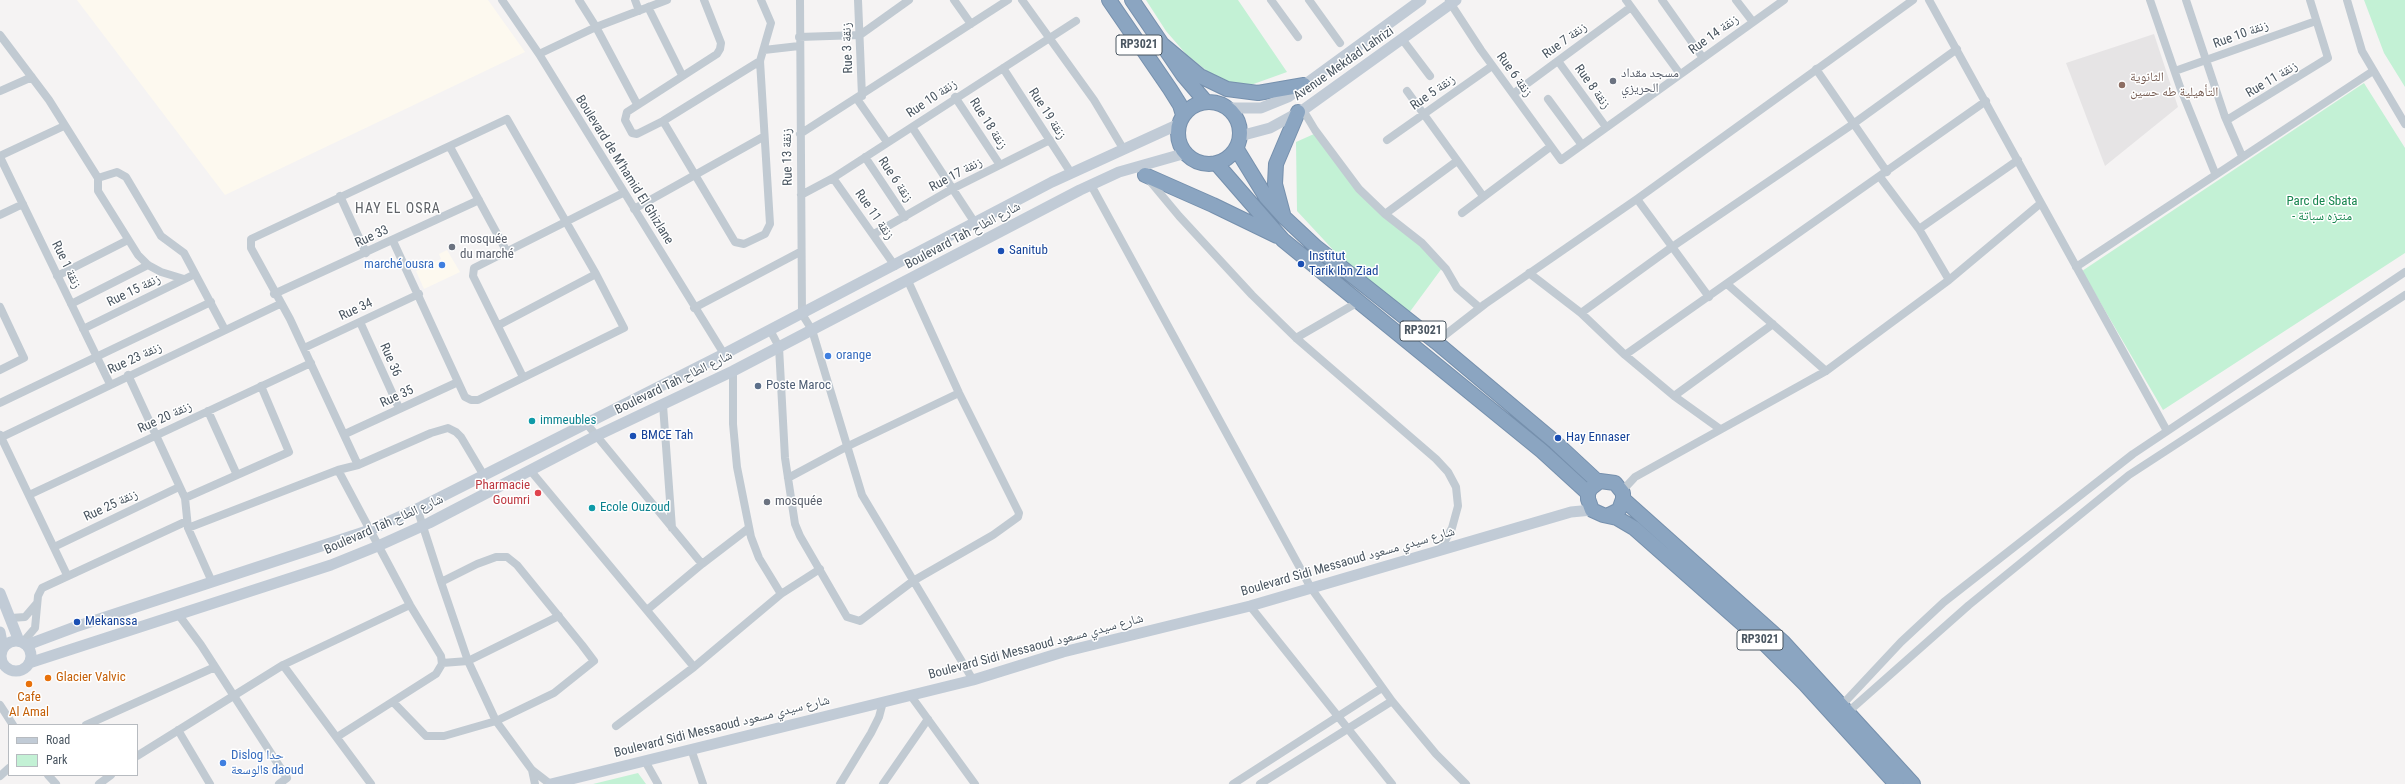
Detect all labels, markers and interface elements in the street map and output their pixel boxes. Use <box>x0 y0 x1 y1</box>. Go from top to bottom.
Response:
street label: Rue 14 زنقة <box>1686 12 1742 58</box>
street label: Rue 10 زنقة <box>2211 18 2271 52</box>
street label: Rue 7 زنقة <box>1540 20 1590 62</box>
street label: Rue 3 زنقة <box>839 22 857 74</box>
street label: Avenue Mekdad Lahrizi <box>1291 24 1397 104</box>
road number: RP3021 <box>1116 35 1162 55</box>
street label: Rue 6 زنقة <box>1493 50 1535 100</box>
street label: Rue 11 زنقة <box>2243 58 2301 102</box>
street label: Rue 8 زنقة <box>1571 62 1613 112</box>
place label: مسجد مقداد الحريزي <box>1621 66 1679 97</box>
place label: الثانوية التأهيلية طه حسين <box>2130 70 2218 101</box>
street label: Rue 5 زنقة <box>1408 72 1458 114</box>
street label: Rue 10 زنقة <box>904 76 960 122</box>
marker: مسجد مقداد الحريزي <box>1608 76 1618 86</box>
marker: الثانوية التأهيلية طه حسين <box>2117 80 2127 90</box>
street label: Rue 19 زنقة <box>1025 86 1069 142</box>
street label: Boulevard de M'hamid El Ghizlane <box>572 93 676 247</box>
street label: Rue 18 زنقة <box>966 96 1010 152</box>
street label: Rue 13 زنقة <box>780 128 796 186</box>
street label: Rue 6 زنقة <box>874 154 916 206</box>
street label: Rue 17 زنقة <box>927 155 985 195</box>
street label: Rue 11 زنقة <box>851 187 897 243</box>
park label: Parc de Sbata - منتزه سباتة <box>2286 194 2358 225</box>
street label: Boulevard Tah شارع الطاح <box>903 199 1023 273</box>
district label: HAY EL OSRA <box>355 201 441 217</box>
street label: Rue 33 <box>353 223 391 251</box>
place label: mosquée du marché <box>460 232 514 263</box>
street label: Rue 1 زنقة <box>48 239 84 291</box>
marker: mosquée du marché <box>447 242 457 252</box>
place label: Sanitub <box>1009 243 1048 259</box>
marker: Sanitub <box>996 246 1006 256</box>
place label: Institut Tarik Ibn Ziad <box>1309 249 1378 280</box>
place label: marché ousra <box>364 257 434 273</box>
marker: Institut Tarik Ibn Ziad <box>1296 259 1306 269</box>
marker: marché ousra <box>437 260 447 270</box>
street label: Rue 15 زنقة <box>105 271 163 311</box>
street label: Rue 34 <box>337 296 375 324</box>
road number: RP3021 <box>1400 321 1446 341</box>
street label: Rue 23 زنقة <box>106 340 164 378</box>
street label: Rue 36 <box>376 341 404 379</box>
street label: Boulevard Tah شارع الطاح <box>613 348 735 418</box>
place label: orange <box>836 348 871 364</box>
marker: orange <box>823 351 833 361</box>
place label: Poste Maroc <box>766 378 831 394</box>
marker: Poste Maroc <box>753 381 763 391</box>
street label: Rue 35 <box>378 383 416 411</box>
street label: Rue 20 زنقة <box>136 399 194 437</box>
place label: immeubles <box>540 413 596 429</box>
marker: immeubles <box>527 416 537 426</box>
place label: BMCE Tah <box>641 428 693 444</box>
place label: Hay Ennaser <box>1566 430 1630 446</box>
marker: BMCE Tah <box>628 431 638 441</box>
marker: Hay Ennaser <box>1553 433 1563 443</box>
place label: Pharmacie Goumri <box>475 478 530 509</box>
street label: Rue 25 زنقة <box>82 487 140 525</box>
marker: Pharmacie Goumri <box>533 488 543 498</box>
street label: Boulevard Tah شارع الطاح <box>322 492 446 558</box>
place label: mosquée <box>775 494 822 510</box>
marker: mosquée <box>762 497 772 507</box>
place label: Ecole Ouzoud <box>600 500 670 516</box>
marker: Ecole Ouzoud <box>587 503 597 513</box>
street label: Boulevard Sidi Messaoud شارع سيدي مسعود <box>1239 524 1457 600</box>
street label: Boulevard Sidi Messaoud شارع سيدي مسعود <box>927 611 1145 683</box>
place label: Mekanssa <box>85 614 137 630</box>
marker: Mekanssa <box>72 617 82 627</box>
road number: RP3021 <box>1737 630 1783 650</box>
place label: Glacier Valvic <box>56 670 126 686</box>
marker: Glacier Valvic <box>43 673 53 683</box>
marker: Cafe Al Amal <box>24 679 34 689</box>
place label: Cafe Al Amal <box>9 690 49 721</box>
street label: Boulevard Sidi Messaoud شارع سيدي مسعود <box>613 693 831 761</box>
legend <box>8 724 138 776</box>
text: Road <box>46 733 70 747</box>
place label: Dislog حدا الوسعةs daoud <box>231 748 304 779</box>
text: Park <box>46 753 67 767</box>
marker: Dislog حدا الوسعةs daoud <box>218 758 228 768</box>

